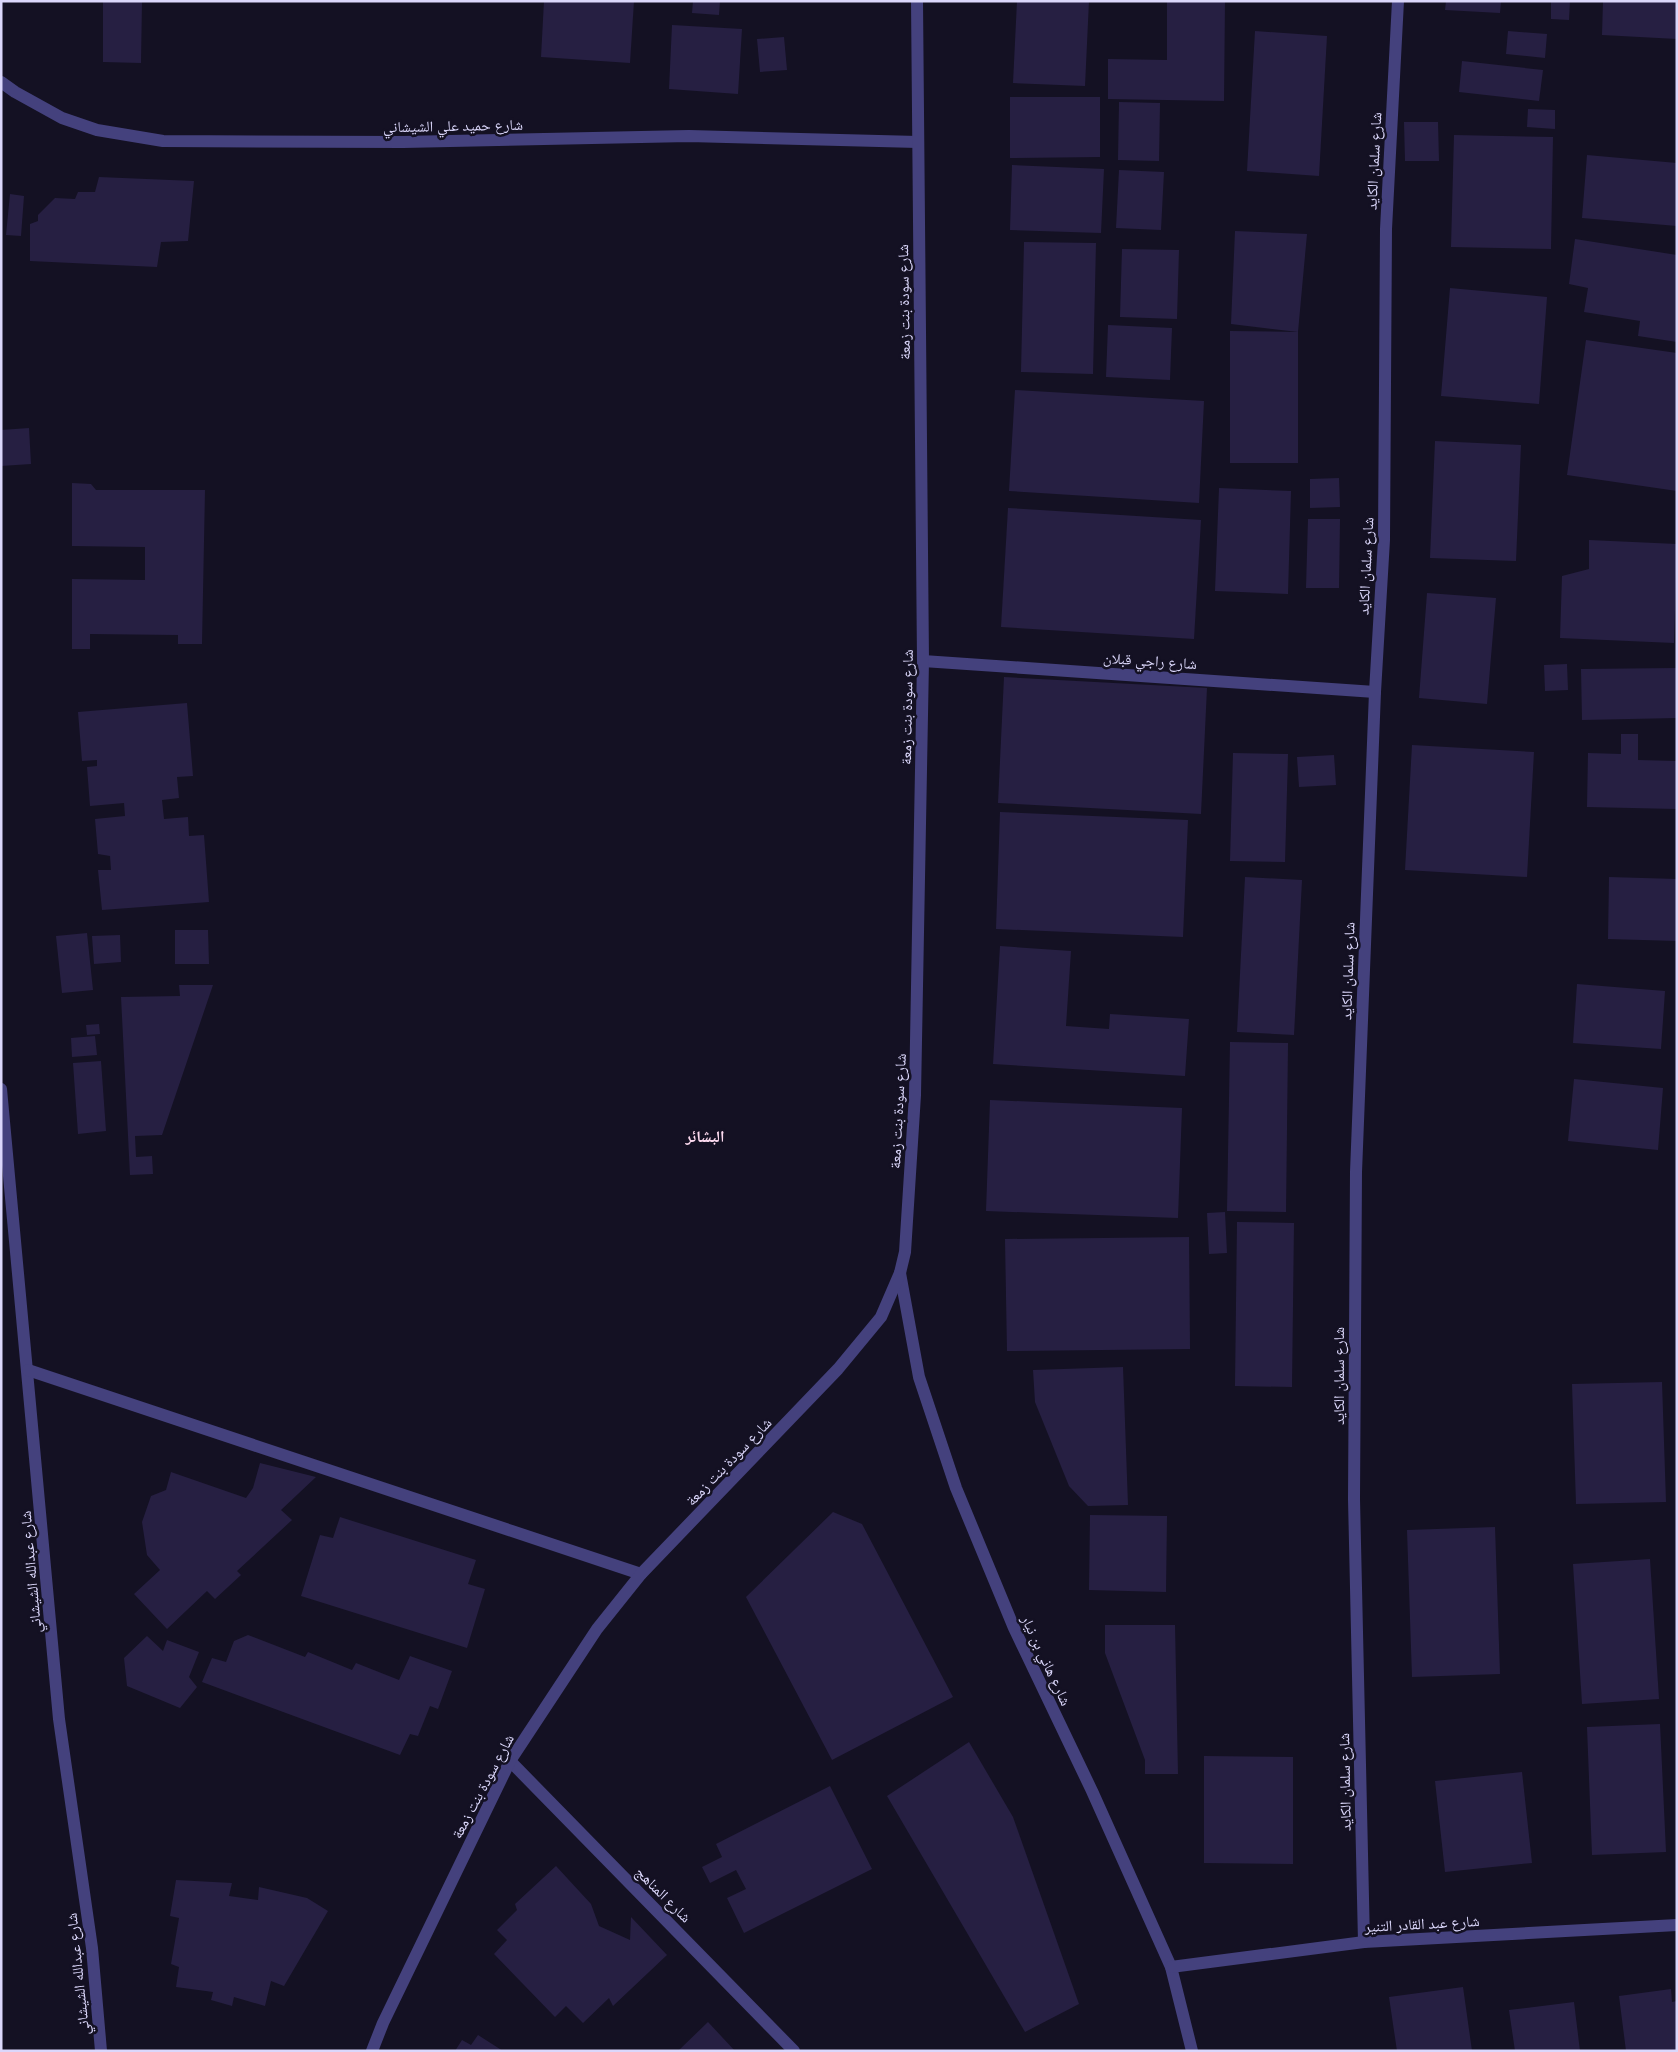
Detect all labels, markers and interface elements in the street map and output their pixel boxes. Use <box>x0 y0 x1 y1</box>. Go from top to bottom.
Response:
street label: شارع سلمان الكايد <box>1361 111 1387 211</box>
street label: شارع حميد علي الشيشاني <box>383 115 523 139</box>
street label: شارع سودة بنت زمعة <box>893 244 915 360</box>
street label: شارع سلمان الكايد <box>1353 516 1379 616</box>
street label: شارع راجي قبلان <box>1102 648 1198 676</box>
street label: شارع سودة بنت زمعة <box>896 649 918 765</box>
street label: شارع سلمان الكايد <box>1336 921 1360 1020</box>
street label: شارع سودة بنت زمعة <box>885 1053 911 1169</box>
district label: البشائر <box>684 1126 725 1145</box>
street label: شارع سلمان الكايد <box>1329 1327 1349 1425</box>
street label: شارع سودة بنت زمعة <box>681 1413 776 1510</box>
street label: شارع عبدالله الشيشاني <box>16 1510 48 1634</box>
street label: شارع هاني بن نيار <box>1014 1611 1076 1710</box>
street label: شارع سودة بنت زمعة <box>447 1731 519 1842</box>
street label: شارع سلمان الكايد <box>1334 1733 1356 1831</box>
street label: شارع المناهج <box>631 1863 696 1927</box>
street label: شارع عبد القادر التنير <box>1363 1911 1480 1937</box>
street label: شارع عبدالله الشيشاني <box>62 1912 96 2036</box>

